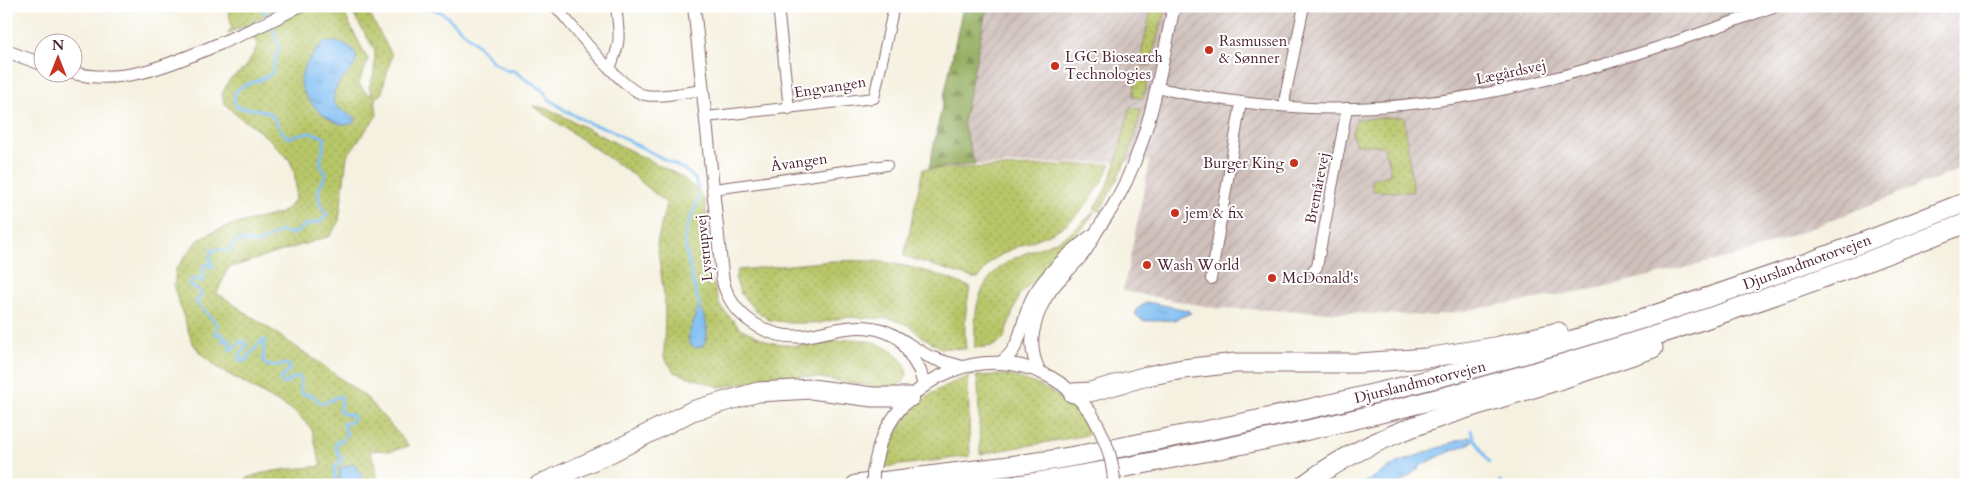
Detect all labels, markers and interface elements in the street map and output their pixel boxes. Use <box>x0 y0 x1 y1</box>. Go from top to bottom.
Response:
place label: Rasmussen & Sønner <box>1219 31 1288 68</box>
north arrow <box>32 32 82 82</box>
text: N <box>52 36 64 55</box>
marker: Rasmussen & Sønner <box>1203 44 1215 56</box>
place label: LGC Biosearch Technologies <box>1065 47 1164 84</box>
street label: Lægårdsvej <box>1474 55 1548 89</box>
marker: LGC Biosearch Technologies <box>1049 60 1061 72</box>
street label: Engvangen <box>793 71 868 103</box>
street label: Åvangen <box>769 148 829 176</box>
street label: Bremårevej <box>1300 150 1334 226</box>
place label: Burger King <box>1203 153 1285 173</box>
marker: Burger King <box>1288 157 1300 169</box>
place label: jem & fix <box>1183 203 1244 223</box>
marker: jem & fix <box>1169 207 1181 219</box>
street label: Lystrupvej <box>691 214 717 282</box>
street label: Djurslandmotorvejen <box>1740 229 1874 294</box>
place label: Wash World <box>1156 255 1239 275</box>
marker: Wash World <box>1141 259 1153 271</box>
place label: McDonald's <box>1282 268 1359 288</box>
marker: McDonald's <box>1266 272 1278 284</box>
street label: Djurslandmotorvejen <box>1352 356 1488 408</box>

